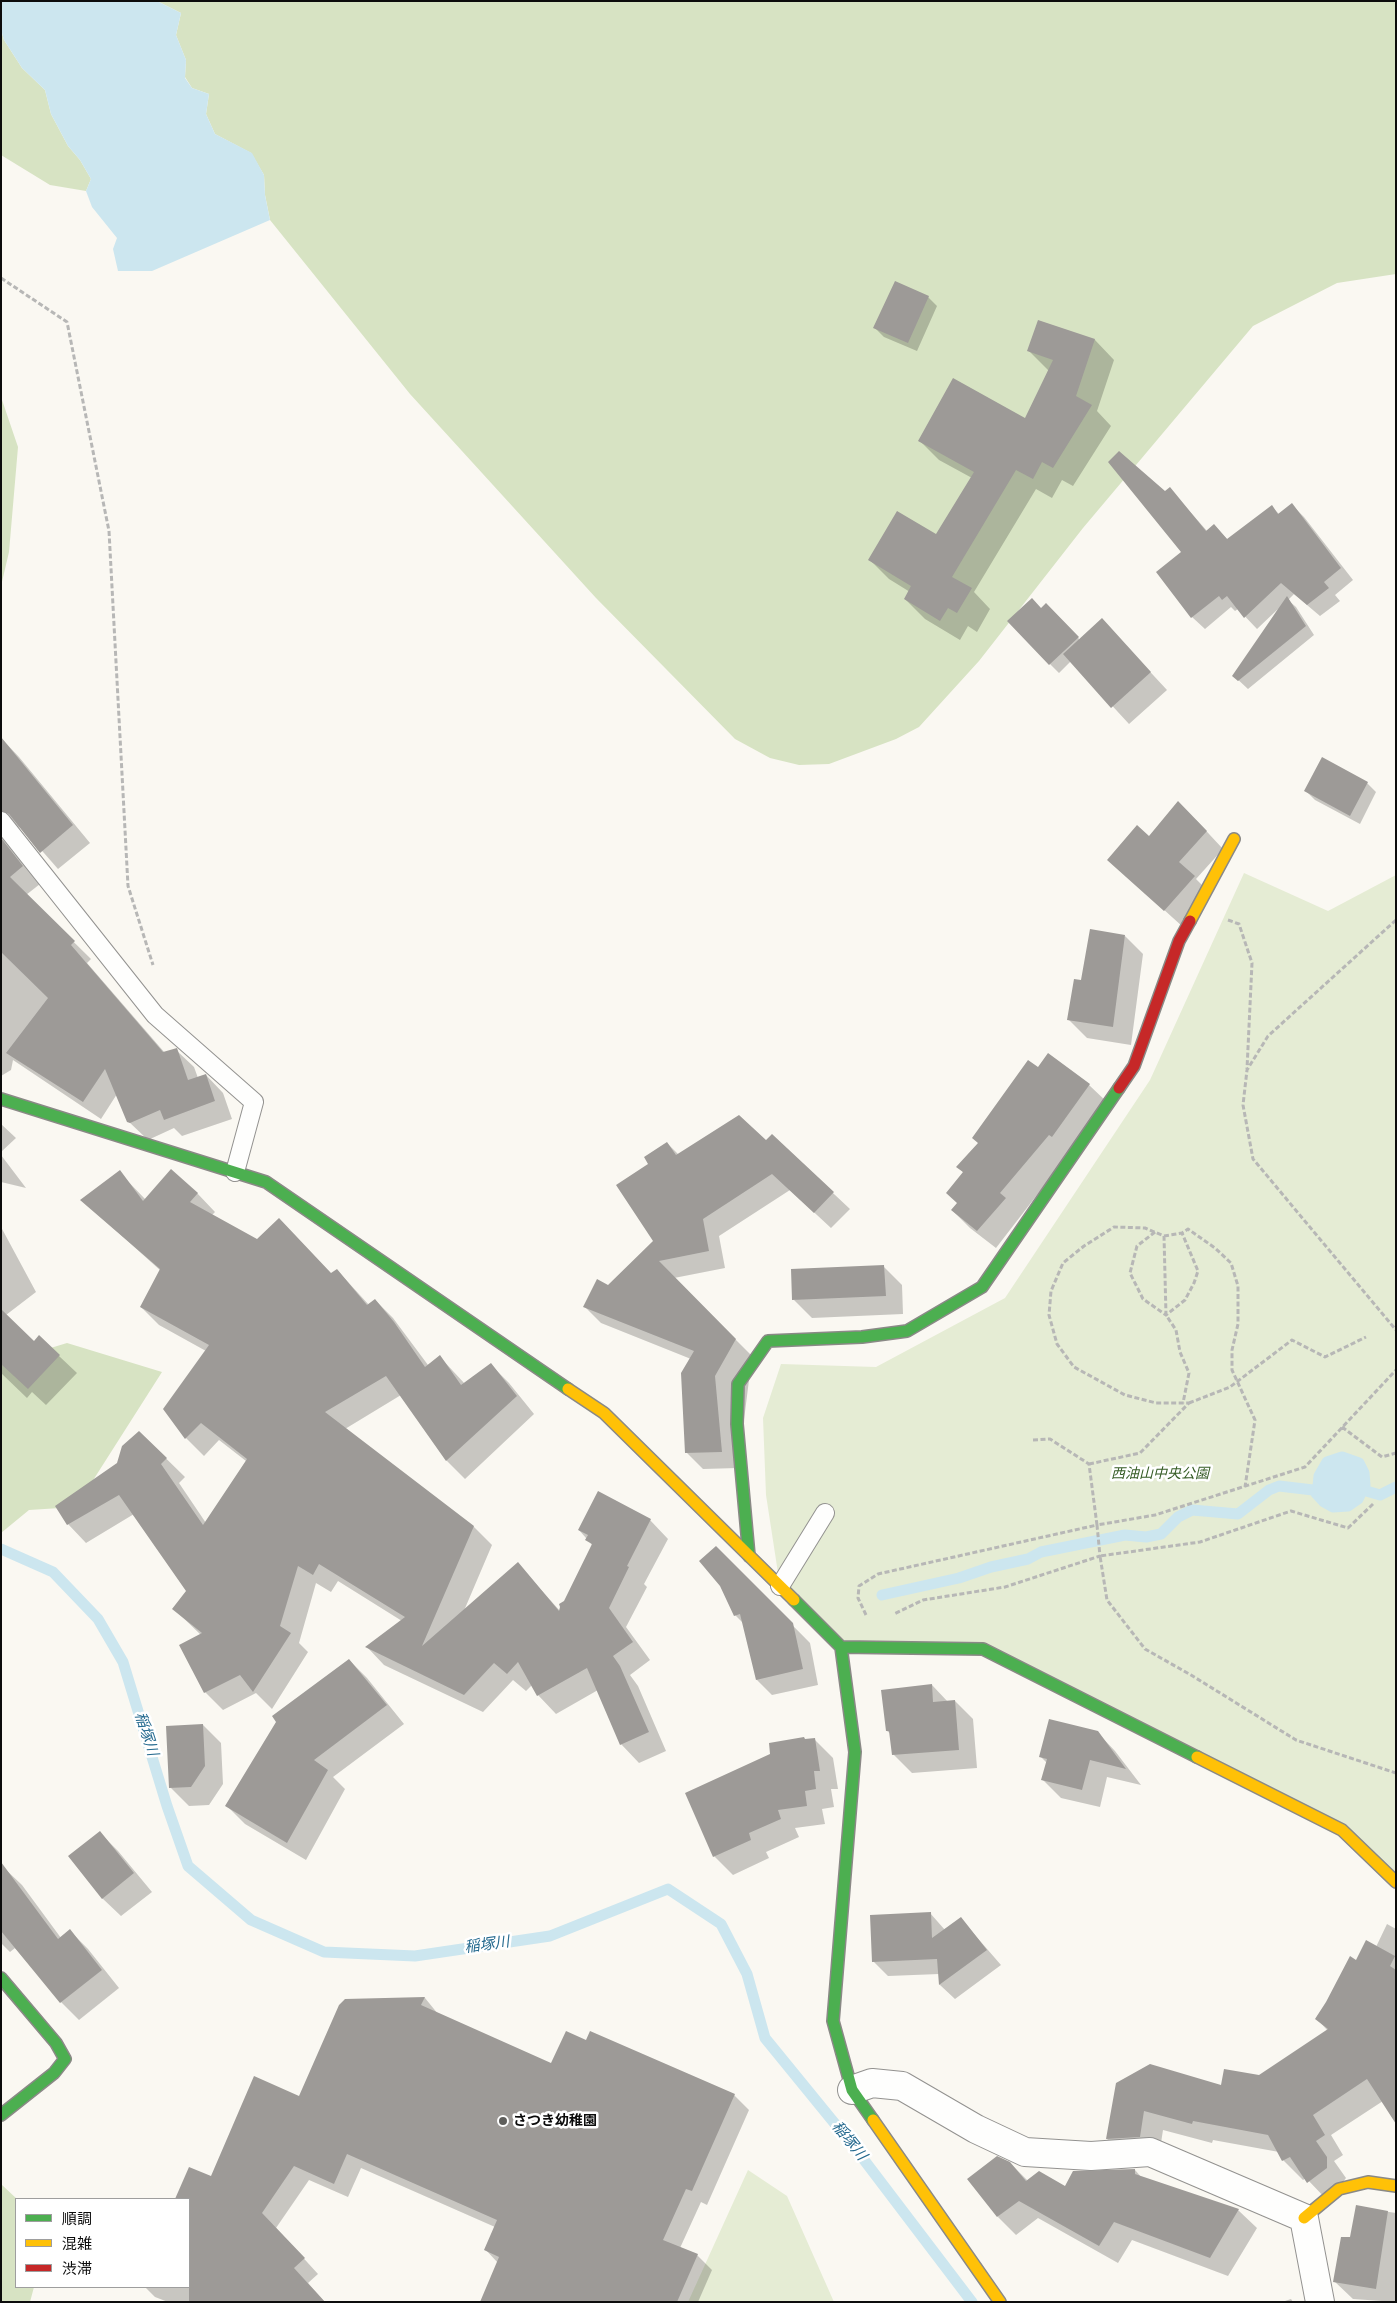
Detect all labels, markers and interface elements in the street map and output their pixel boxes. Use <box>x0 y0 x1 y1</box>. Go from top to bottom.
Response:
park label: 西油山中央公園 <box>1111 1466 1209 1482</box>
water label: 稲塚川 <box>130 1710 162 1758</box>
water label: 稲塚川 <box>463 1933 511 1957</box>
place label: さつき幼稚園 <box>513 2113 597 2129</box>
marker: さつき幼稚園 <box>497 2115 509 2127</box>
water label: 稲塚川 <box>828 2118 870 2164</box>
legend <box>15 2198 190 2288</box>
text: 順調 <box>62 2208 92 2228</box>
text: 混雑 <box>62 2233 92 2253</box>
text: 渋滞 <box>62 2258 92 2278</box>

